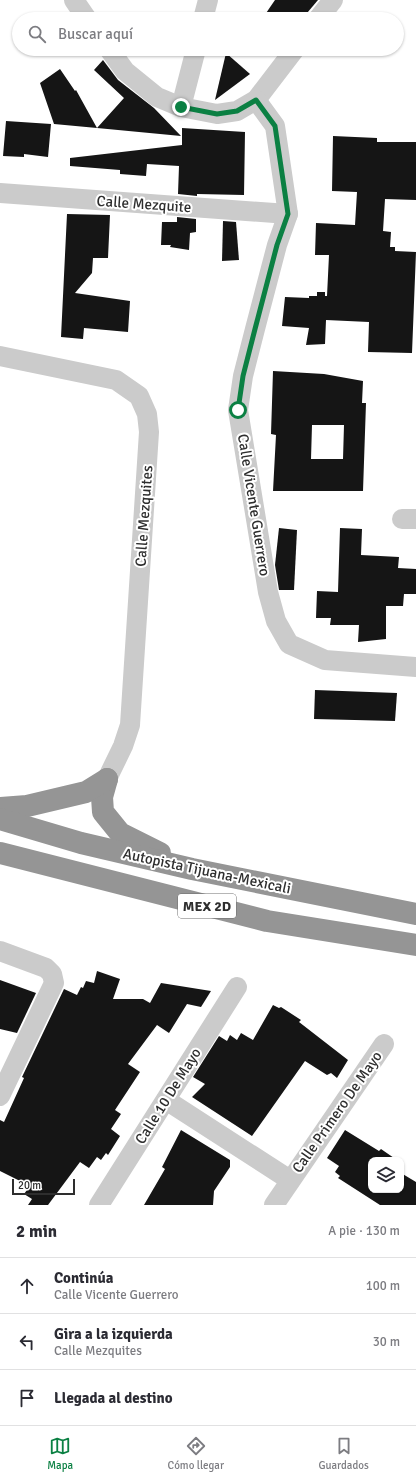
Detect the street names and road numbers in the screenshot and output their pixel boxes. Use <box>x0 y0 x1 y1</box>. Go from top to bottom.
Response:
street label: Calle Mezquite <box>96 192 192 216</box>
street label: Calle Vicente Guerrero <box>234 433 274 578</box>
street label: Calle Mezquites <box>131 464 157 567</box>
street label: Autopista Tijuana-Mexicali <box>121 844 293 898</box>
road number: MEX 2D <box>178 894 236 918</box>
street label: Calle 10 De Mayo <box>131 1044 205 1147</box>
street label: Calle Primero De Mayo <box>288 1048 386 1176</box>

